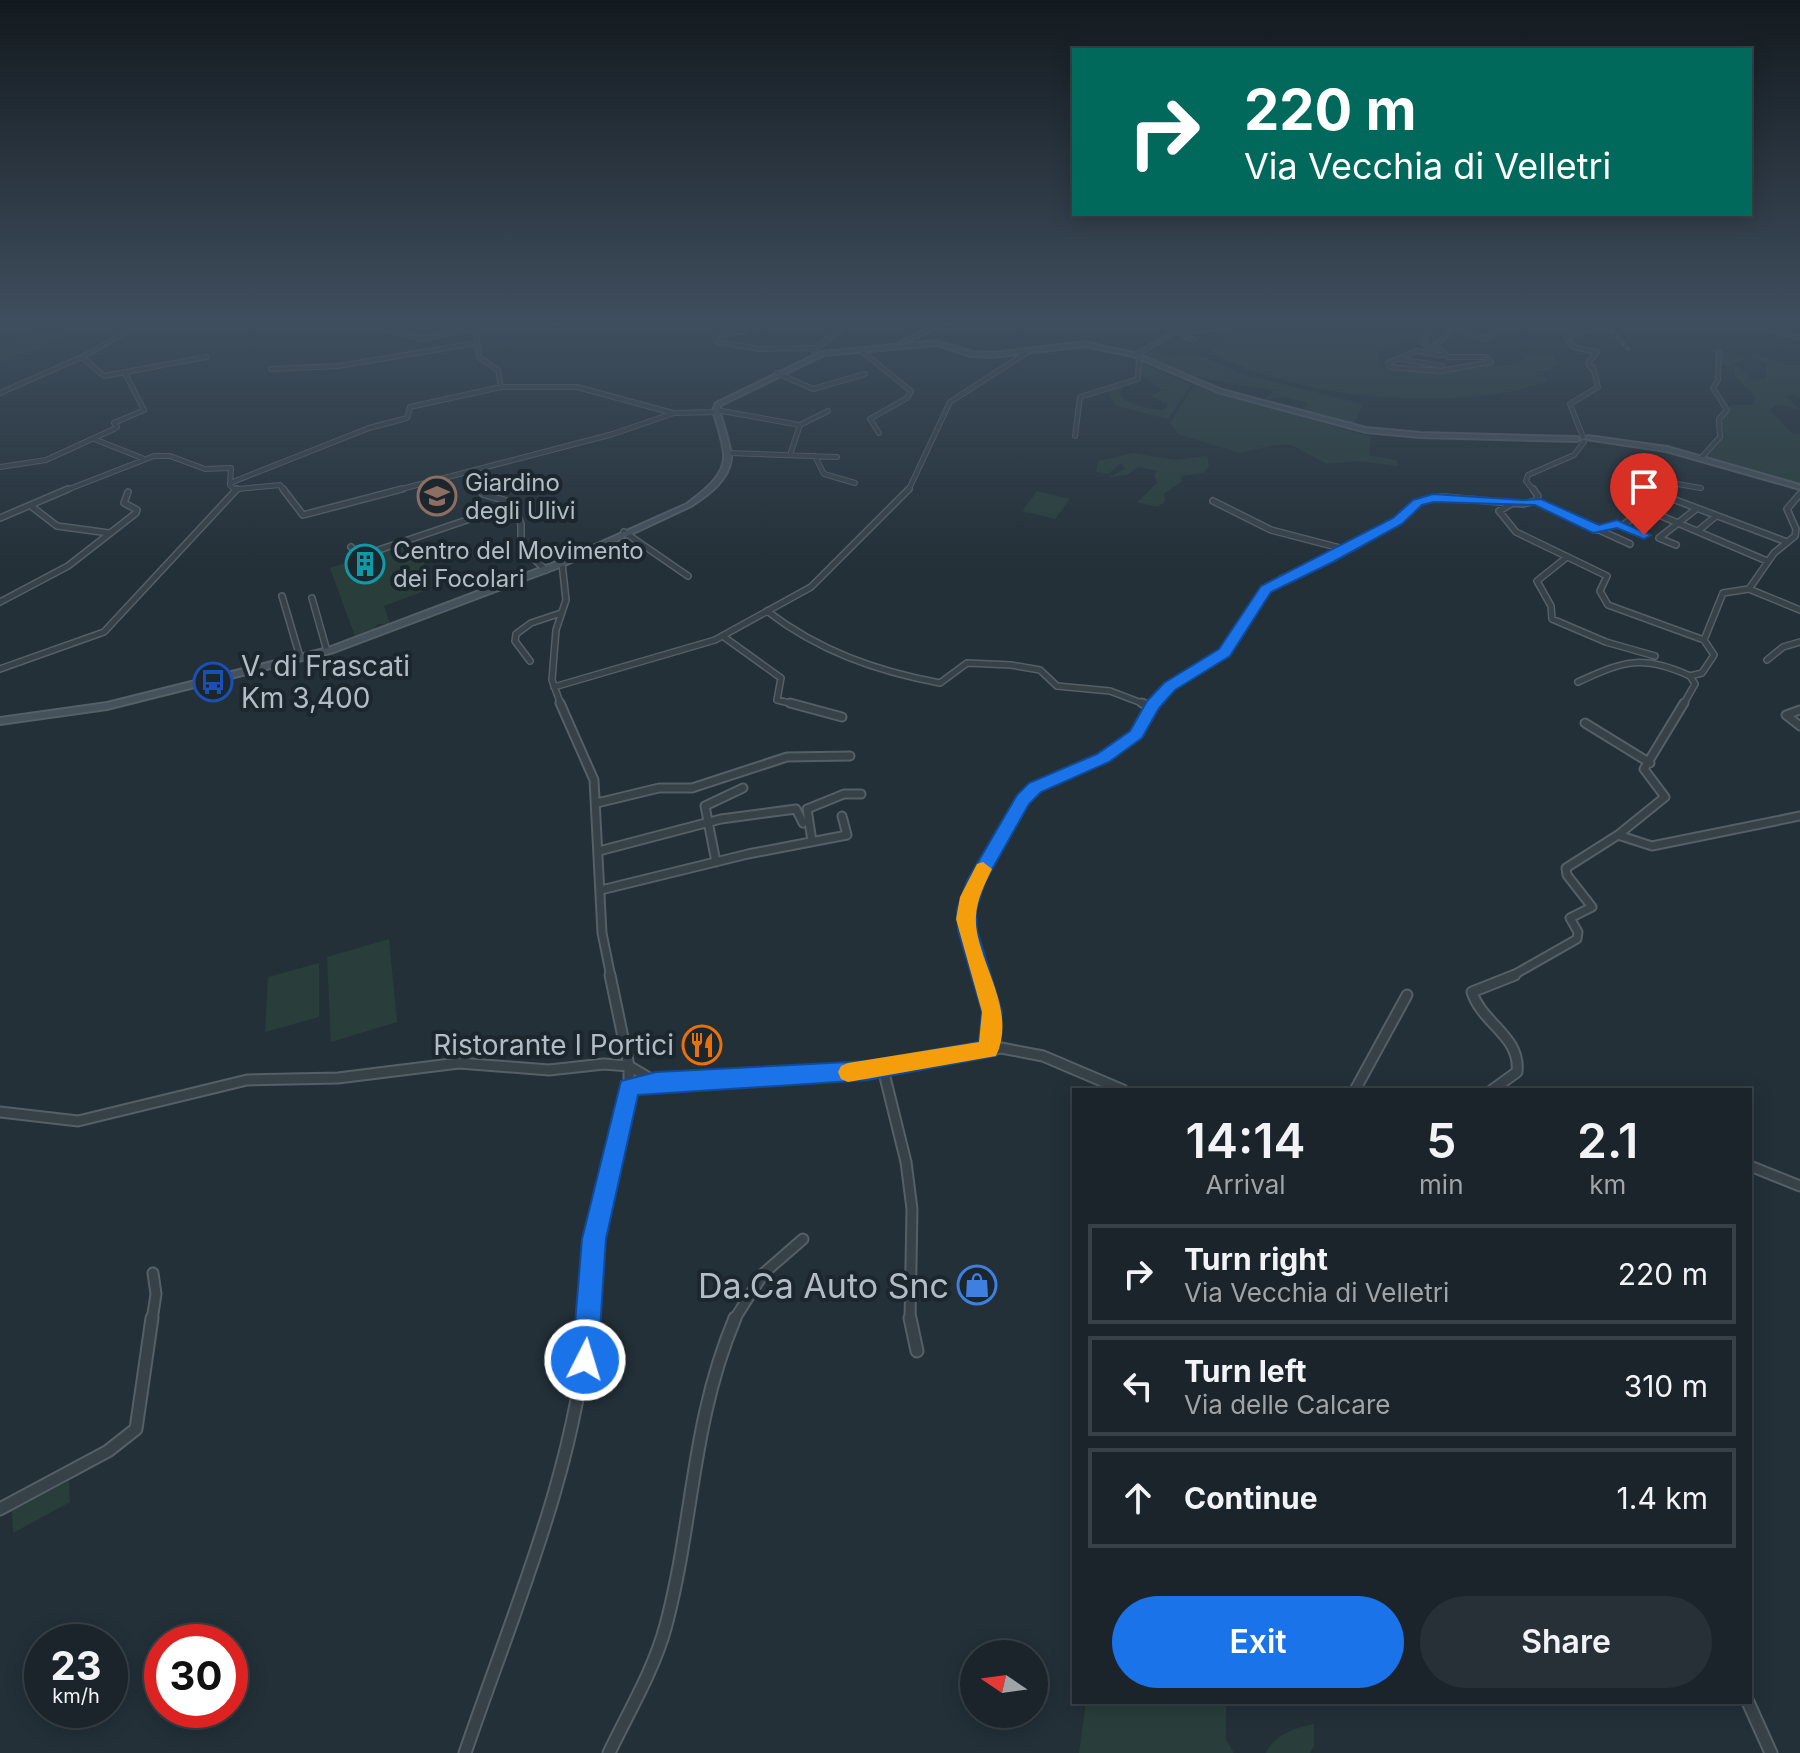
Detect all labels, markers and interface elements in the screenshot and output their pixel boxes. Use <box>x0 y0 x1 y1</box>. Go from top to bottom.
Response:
text: 220 m <box>1244 76 1417 144</box>
icon: right <box>1112 80 1216 184</box>
text: Via Vecchia di Velletri <box>1244 144 1611 188</box>
pin <box>1610 453 1678 535</box>
icon: arrive <box>1622 465 1666 509</box>
place label: Giardino degli Ulivi <box>465 468 576 525</box>
school or university icon: Giardino degli Ulivi <box>416 475 458 517</box>
place label: Centro del Movimento dei Focolari <box>393 536 644 593</box>
building icon: Centro del Movimento dei Focolari <box>344 543 386 585</box>
place label: V. di Frascati Km 3,400 <box>241 649 410 715</box>
bus stop icon: V. di Frascati Km 3,400 <box>192 661 234 703</box>
restaurant icon: Ristorante I Portici <box>681 1024 723 1066</box>
place label: Ristorante I Portici <box>433 1028 674 1062</box>
text: 14:14 <box>1186 1111 1305 1170</box>
text: 5 <box>1426 1111 1456 1170</box>
text: 2.1 <box>1577 1111 1638 1170</box>
text: Arrival <box>1206 1169 1286 1200</box>
text: min <box>1419 1169 1464 1200</box>
text: km <box>1589 1169 1626 1200</box>
text: Turn right <box>1184 1241 1328 1277</box>
icon: right <box>1116 1252 1160 1296</box>
text: 220 m <box>1618 1256 1708 1292</box>
shop icon: Da.Ca Auto Snc <box>956 1264 998 1306</box>
place label: Da.Ca Auto Snc <box>698 1265 949 1306</box>
text: Via Vecchia di Velletri <box>1184 1277 1449 1308</box>
position arrow <box>543 1318 627 1402</box>
text: Turn left <box>1184 1353 1306 1389</box>
icon: left <box>1116 1364 1160 1408</box>
text: 310 m <box>1624 1368 1708 1404</box>
text: Via delle Calcare <box>1184 1389 1390 1420</box>
icon: ahead <box>1116 1476 1160 1520</box>
text: Continue <box>1184 1480 1318 1516</box>
text: 1.4 km <box>1617 1480 1708 1516</box>
button: Exit <box>1112 1596 1404 1688</box>
button: Share <box>1420 1596 1712 1688</box>
speed limit sign: 30 <box>144 1624 248 1728</box>
north arrow <box>960 1640 1048 1728</box>
map controls <box>960 1640 1048 1728</box>
text: 23 <box>50 1641 102 1690</box>
text: km/h <box>52 1684 100 1708</box>

